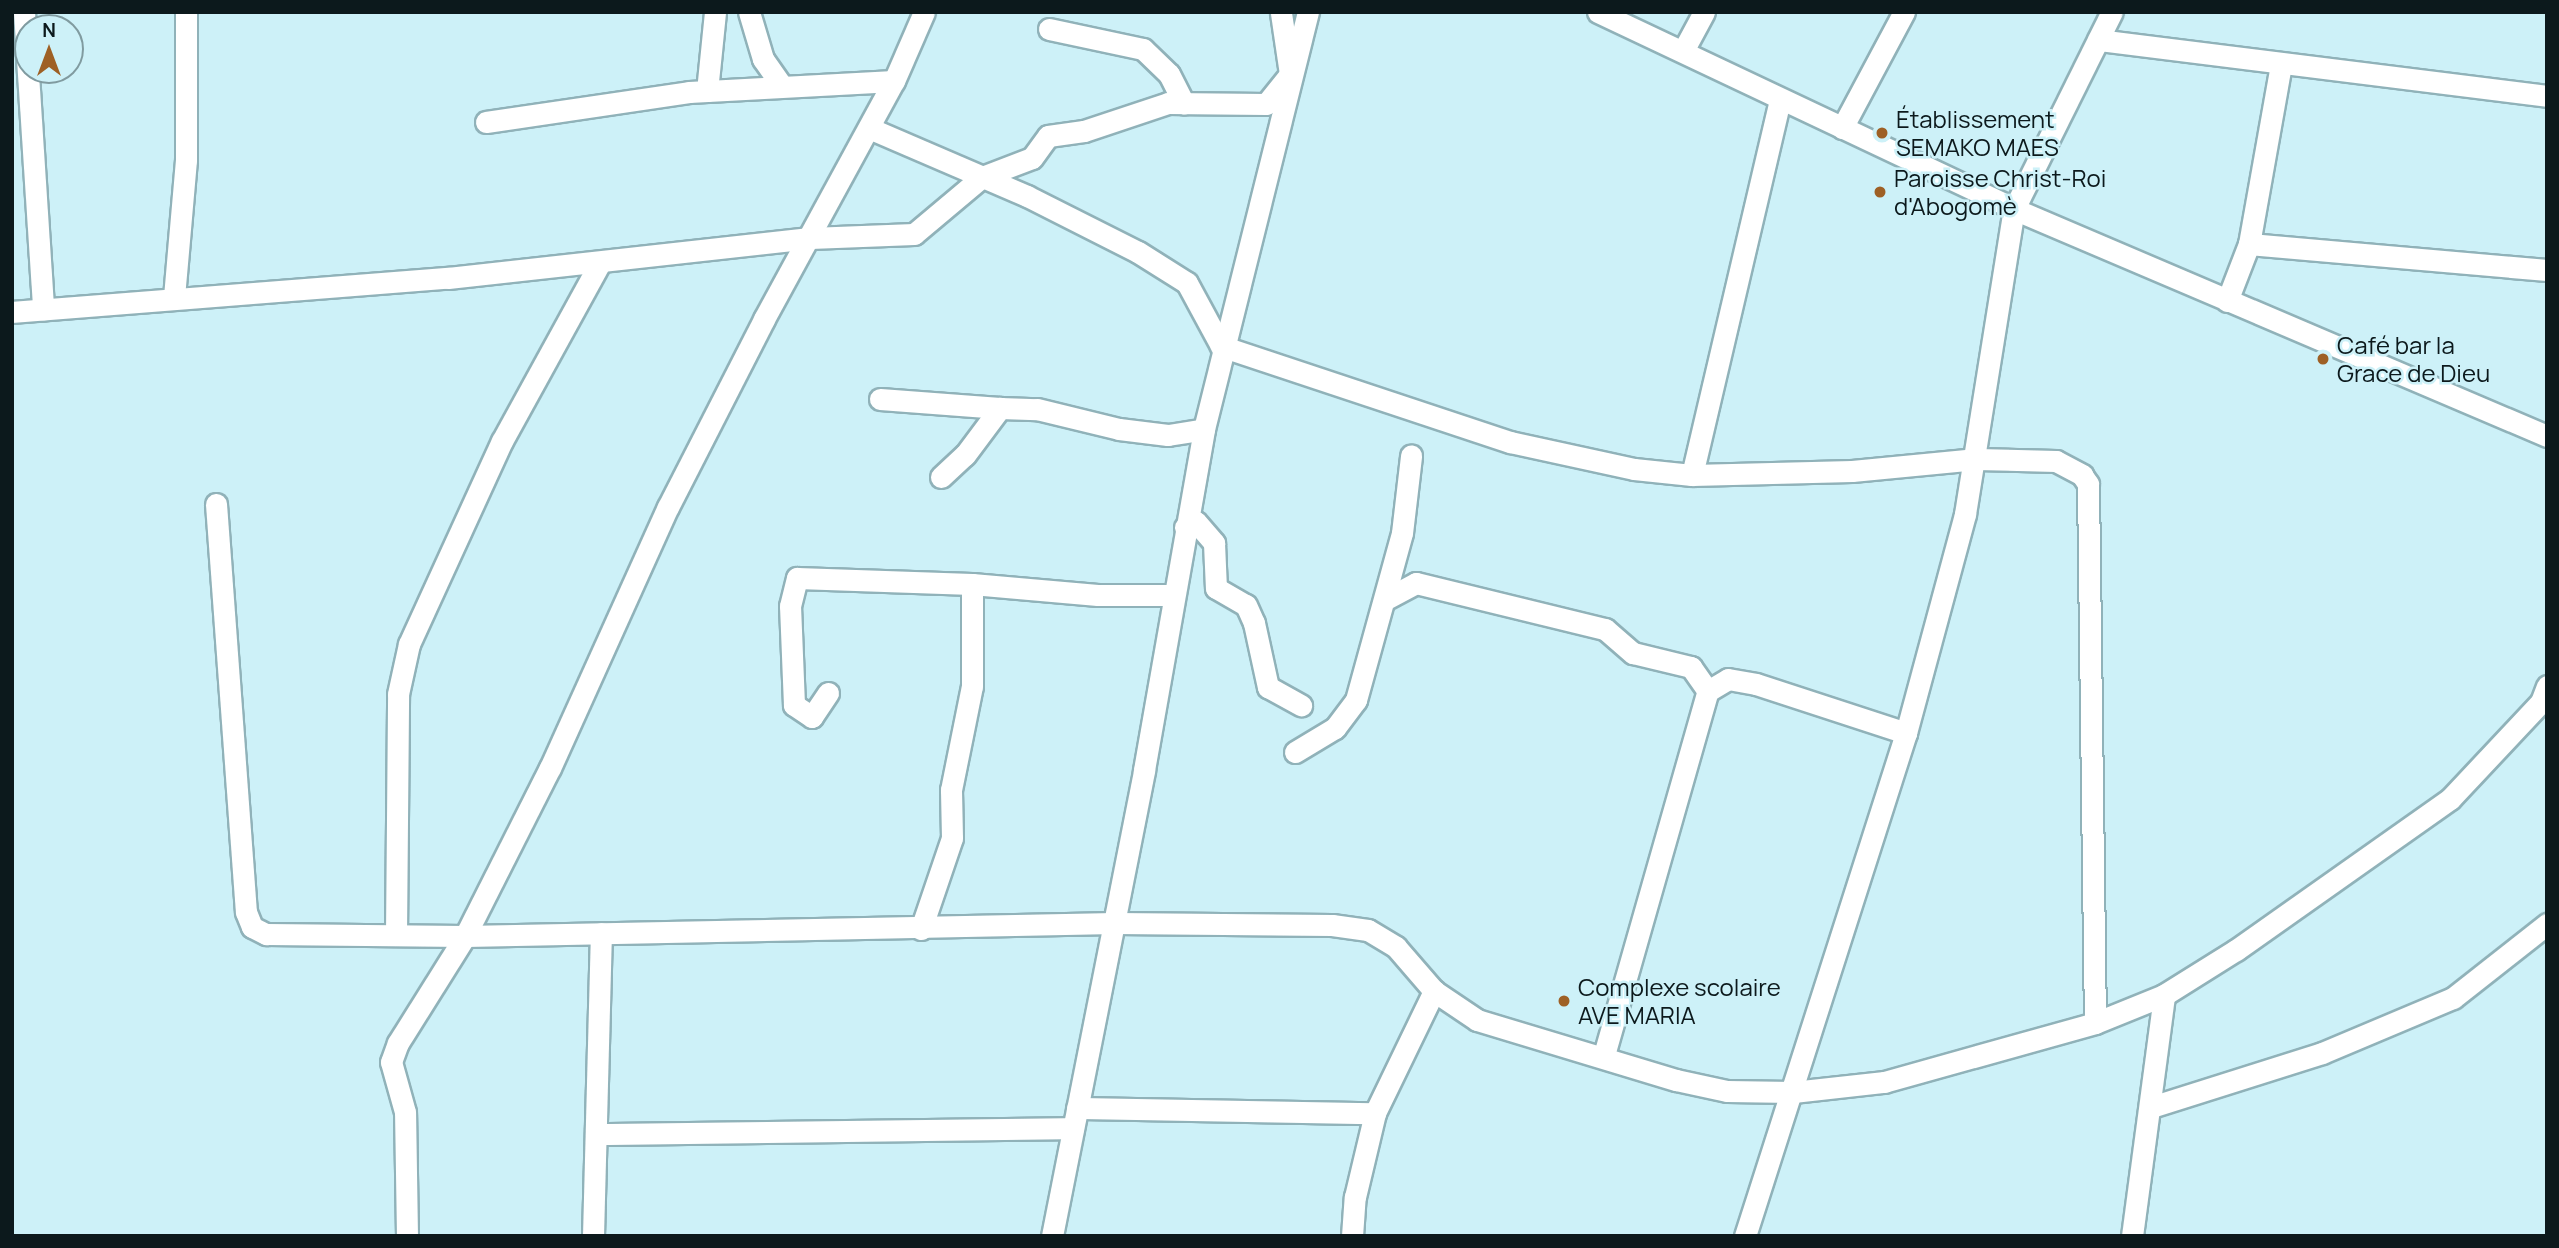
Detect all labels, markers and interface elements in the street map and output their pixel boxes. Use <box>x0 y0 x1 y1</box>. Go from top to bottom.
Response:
north arrow <box>14 14 84 84</box>
text: N <box>42 17 56 43</box>
place label: Établissement SEMAKO MAES <box>1896 105 2059 161</box>
marker: Établissement SEMAKO MAES <box>1874 125 1890 141</box>
place label: Paroisse Christ-Roi d'Abogomè <box>1894 164 2106 220</box>
marker: Paroisse Christ-Roi d'Abogomè <box>1872 184 1888 200</box>
place label: Café bar la Grace de Dieu <box>2337 331 2490 387</box>
marker: Café bar la Grace de Dieu <box>2315 351 2331 367</box>
place label: Complexe scolaire AVE MARIA <box>1578 973 1781 1029</box>
marker: Complexe scolaire AVE MARIA <box>1556 993 1572 1009</box>

